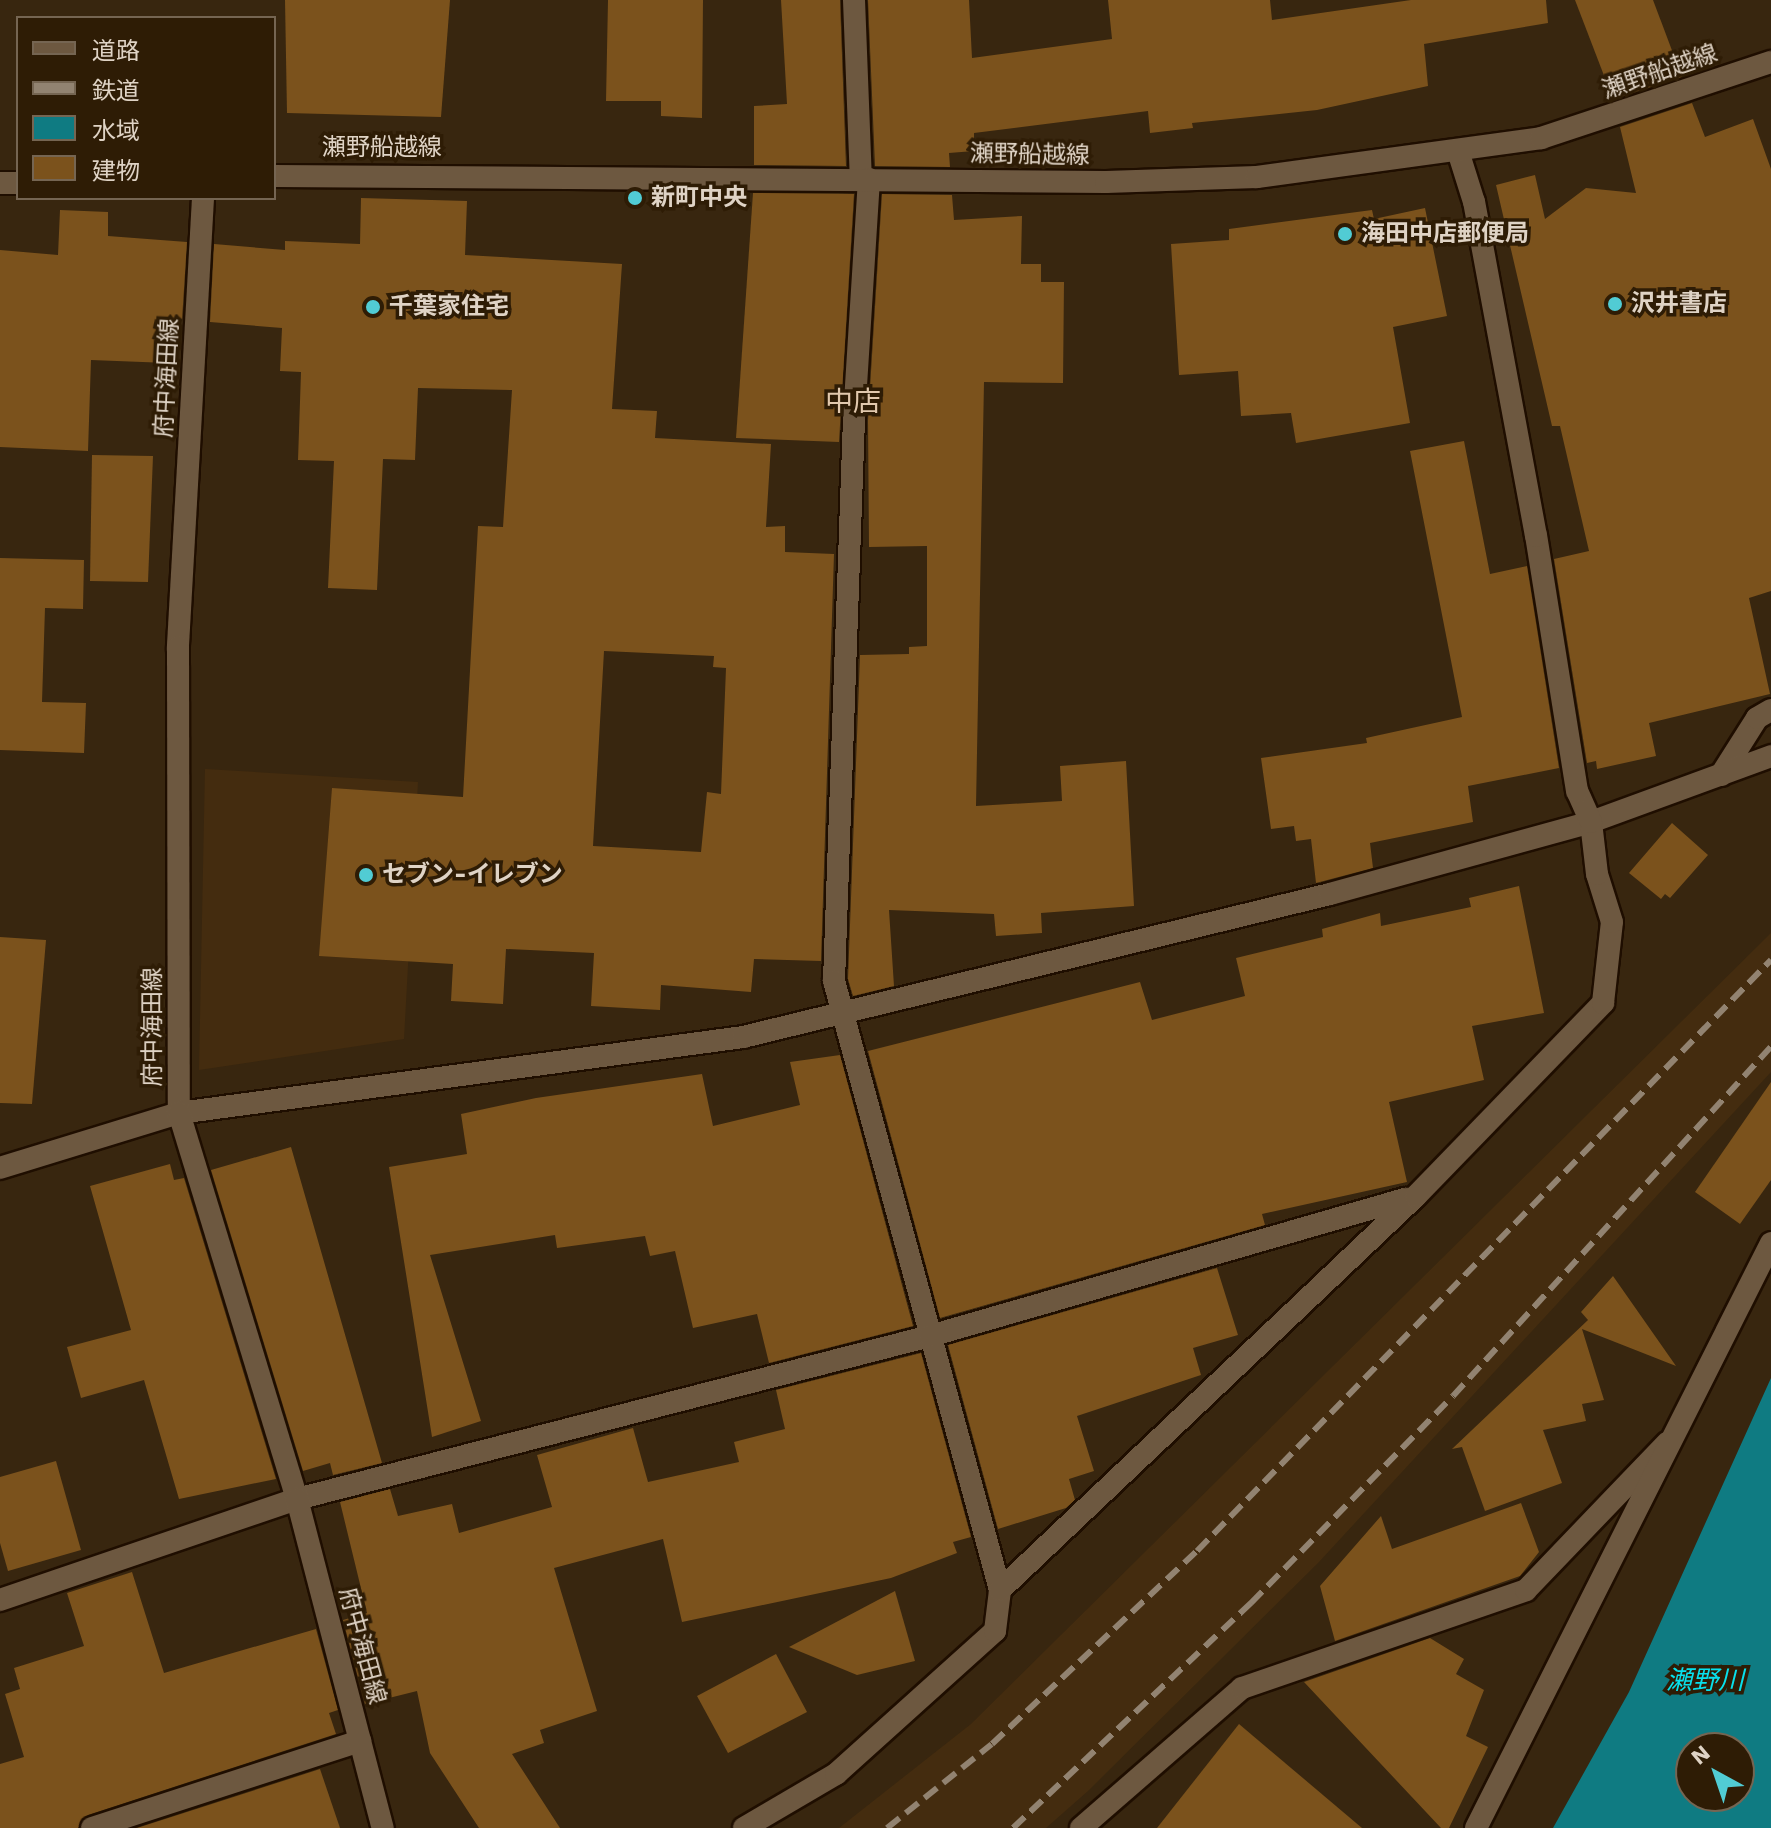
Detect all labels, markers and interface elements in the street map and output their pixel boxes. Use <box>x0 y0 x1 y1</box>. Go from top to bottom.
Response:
legend <box>16 16 276 200</box>
text: 道路 <box>92 37 140 65</box>
street label: 瀬野船越線 <box>1599 39 1721 105</box>
text: 鉄道 <box>92 77 140 105</box>
text: 水域 <box>92 117 140 145</box>
street label: 瀬野船越線 <box>322 134 442 162</box>
street label: 瀬野船越線 <box>970 140 1090 170</box>
text: 建物 <box>92 157 140 185</box>
place label: 新町中央 <box>651 184 747 212</box>
marker: 新町中央 <box>626 189 644 207</box>
place label: 海田中店郵便局 <box>1361 220 1529 248</box>
marker: 海田中店郵便局 <box>1336 225 1354 243</box>
place label: 沢井書店 <box>1631 290 1727 318</box>
place label: 千葉家住宅 <box>389 293 509 321</box>
marker: 沢井書店 <box>1606 295 1624 313</box>
marker: 千葉家住宅 <box>364 298 382 316</box>
street label: 府中海田線 <box>149 317 185 439</box>
district label: 中店 <box>825 385 881 419</box>
place label: セブン-イレブン <box>382 861 563 889</box>
marker: セブン-イレブン <box>357 866 375 884</box>
street label: 府中海田線 <box>139 967 167 1087</box>
street label: 府中海田線 <box>333 1584 391 1708</box>
water label: 瀬野川 <box>1666 1665 1744 1697</box>
north arrow <box>1675 1732 1755 1812</box>
text: N <box>1686 1740 1715 1770</box>

